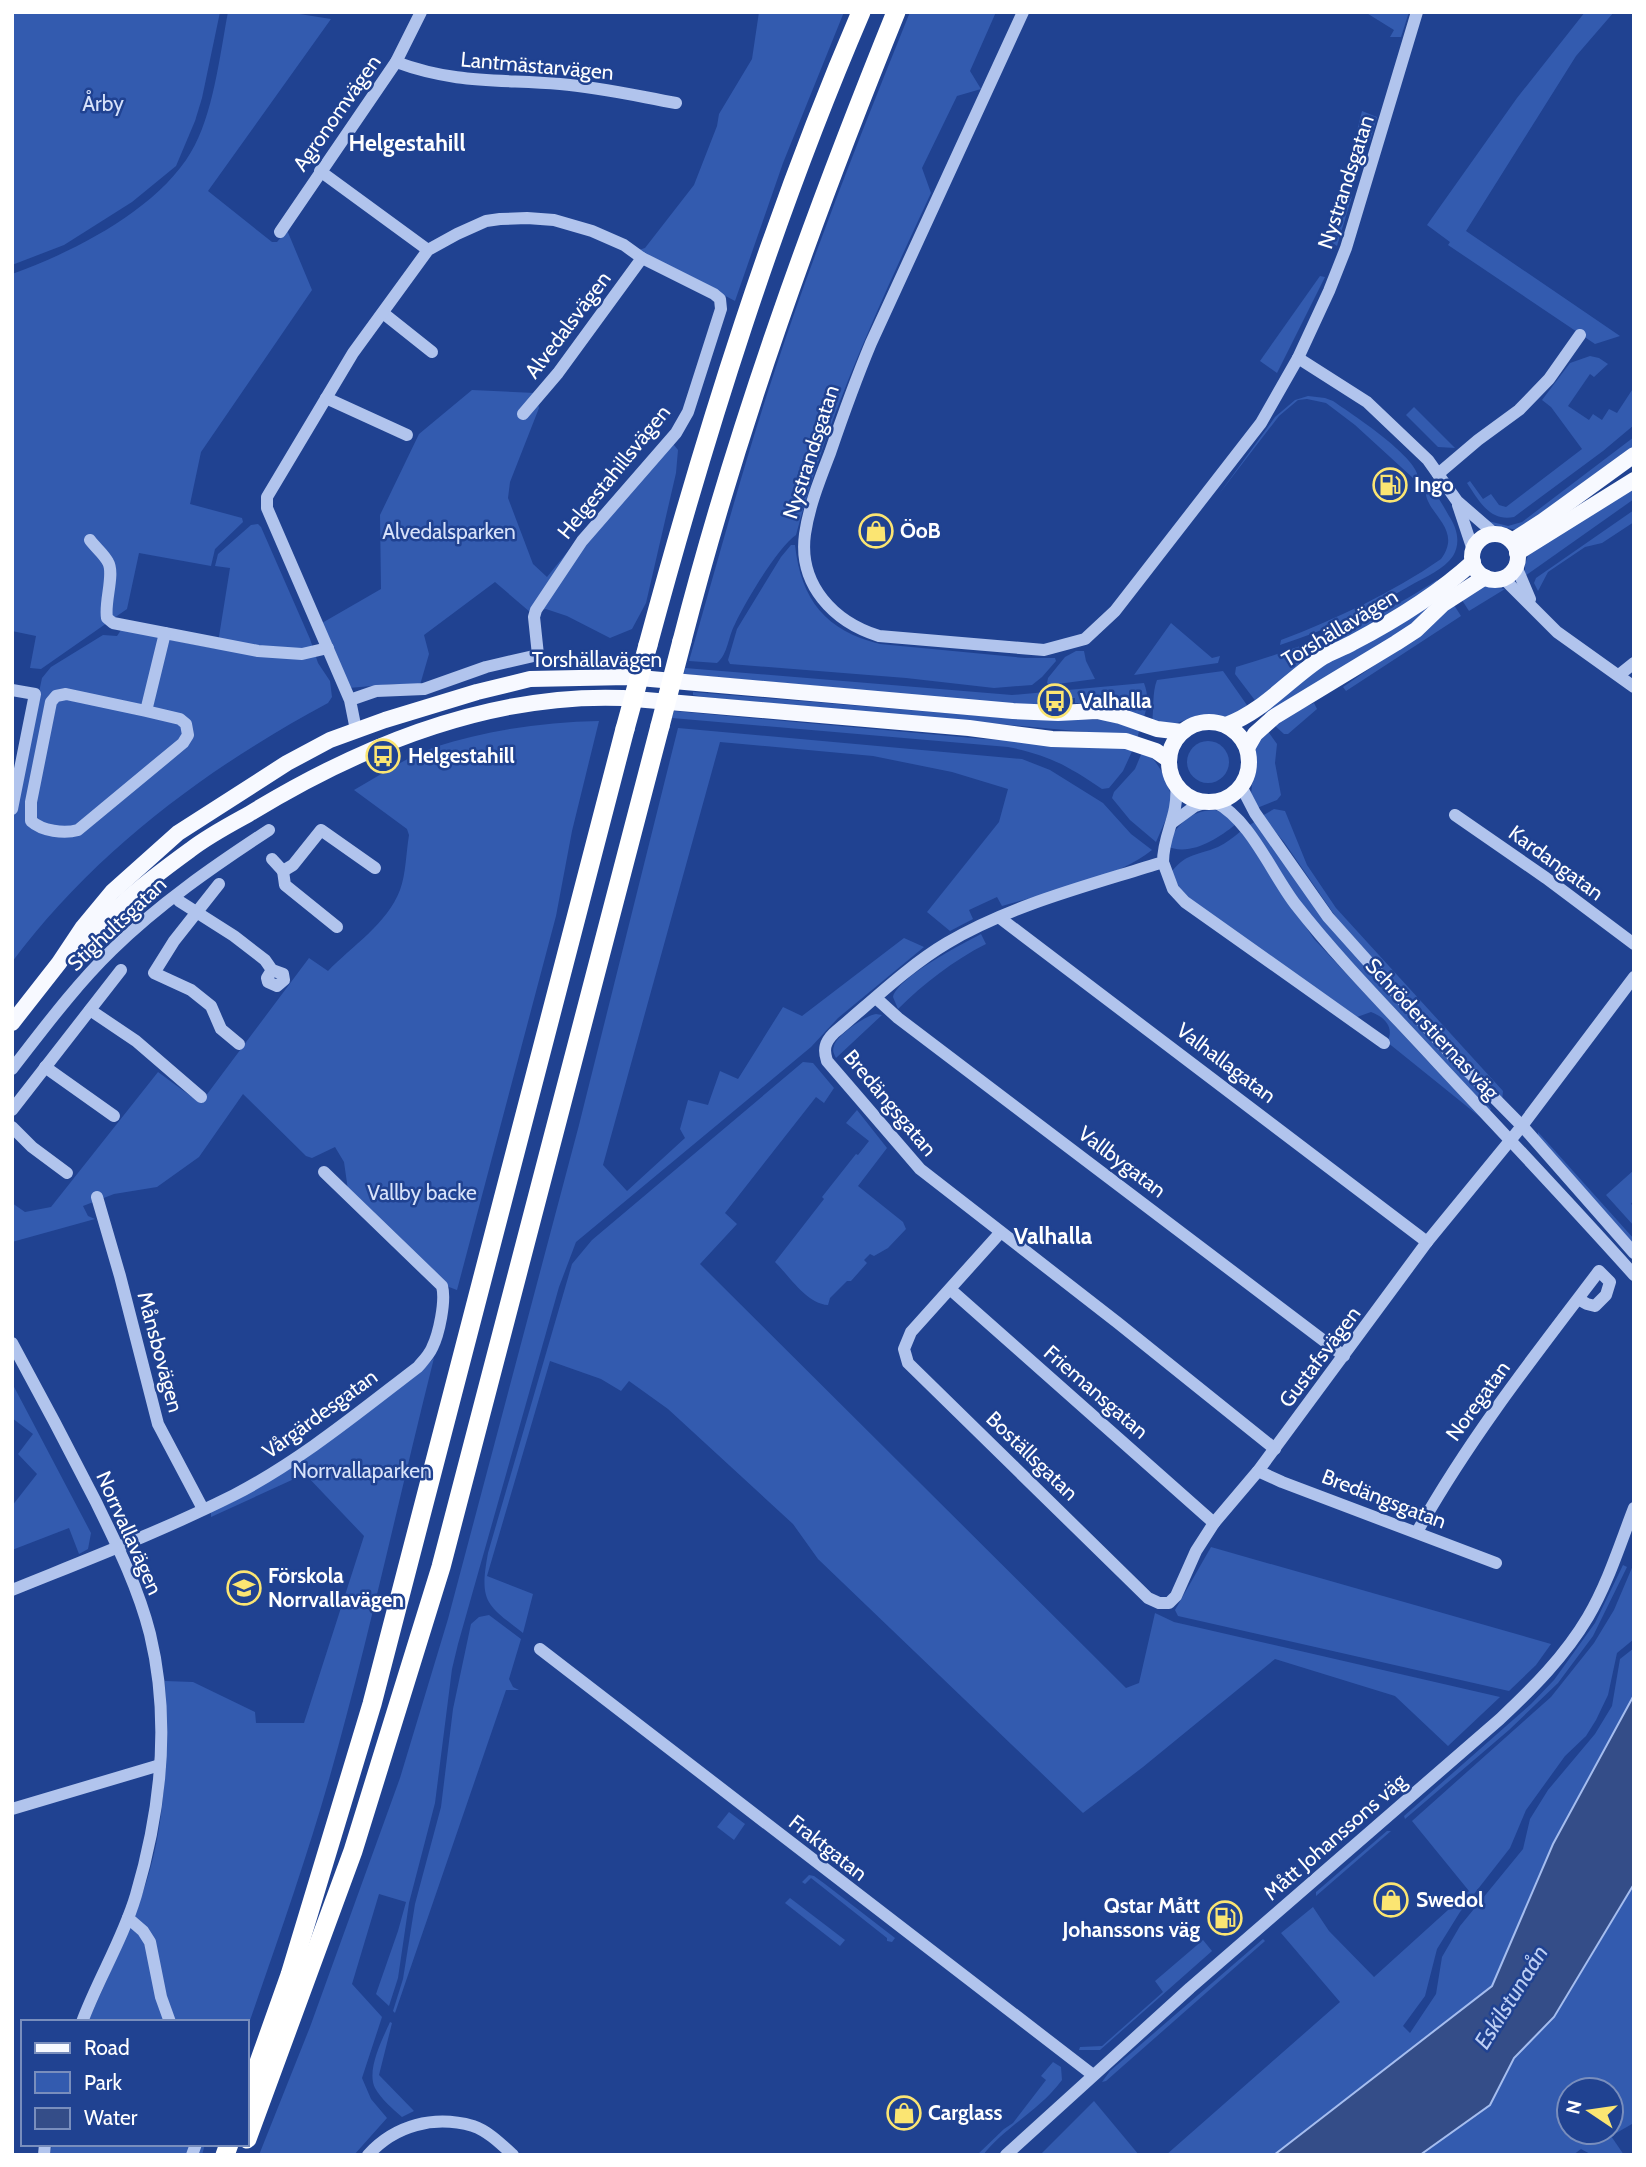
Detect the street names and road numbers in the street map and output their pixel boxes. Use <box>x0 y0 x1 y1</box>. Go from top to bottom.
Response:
street label: Lantmästarvägen <box>460 46 615 85</box>
street label: Agronomvägen <box>287 50 386 176</box>
street label: Nystrandsgatan <box>1312 112 1379 252</box>
street label: Alvedalsvägen <box>519 266 616 383</box>
street label: Nystrandsgatan <box>777 382 844 522</box>
street label: Helgestahillsvägen <box>552 400 675 544</box>
street label: Torshällavägen <box>1277 583 1402 672</box>
street label: Torshällavägen <box>532 647 662 672</box>
street label: Kardangatan <box>1504 820 1609 905</box>
street label: Stighultsgatan <box>62 871 171 976</box>
street label: Schröderstiernas väg <box>1361 953 1505 1105</box>
street label: Valhallagatan <box>1172 1017 1281 1108</box>
street label: Bredängsgatan <box>839 1044 942 1161</box>
street label: Vallbygatan <box>1074 1121 1171 1203</box>
street label: Månsbovägen <box>132 1289 189 1415</box>
street label: Gustafsvägen <box>1274 1301 1366 1412</box>
street label: Friemansgatan <box>1039 1340 1154 1444</box>
street label: Noregatan <box>1440 1356 1515 1445</box>
street label: Vårgärdesgatan <box>257 1364 382 1464</box>
street label: Boställsgatan <box>981 1406 1083 1506</box>
street label: Bredängsgatan <box>1318 1463 1450 1534</box>
street label: Norrvallavägen <box>91 1467 168 1598</box>
street label: Mått Johanssons väg <box>1258 1768 1411 1905</box>
street label: Fraktgatan <box>784 1809 872 1886</box>

